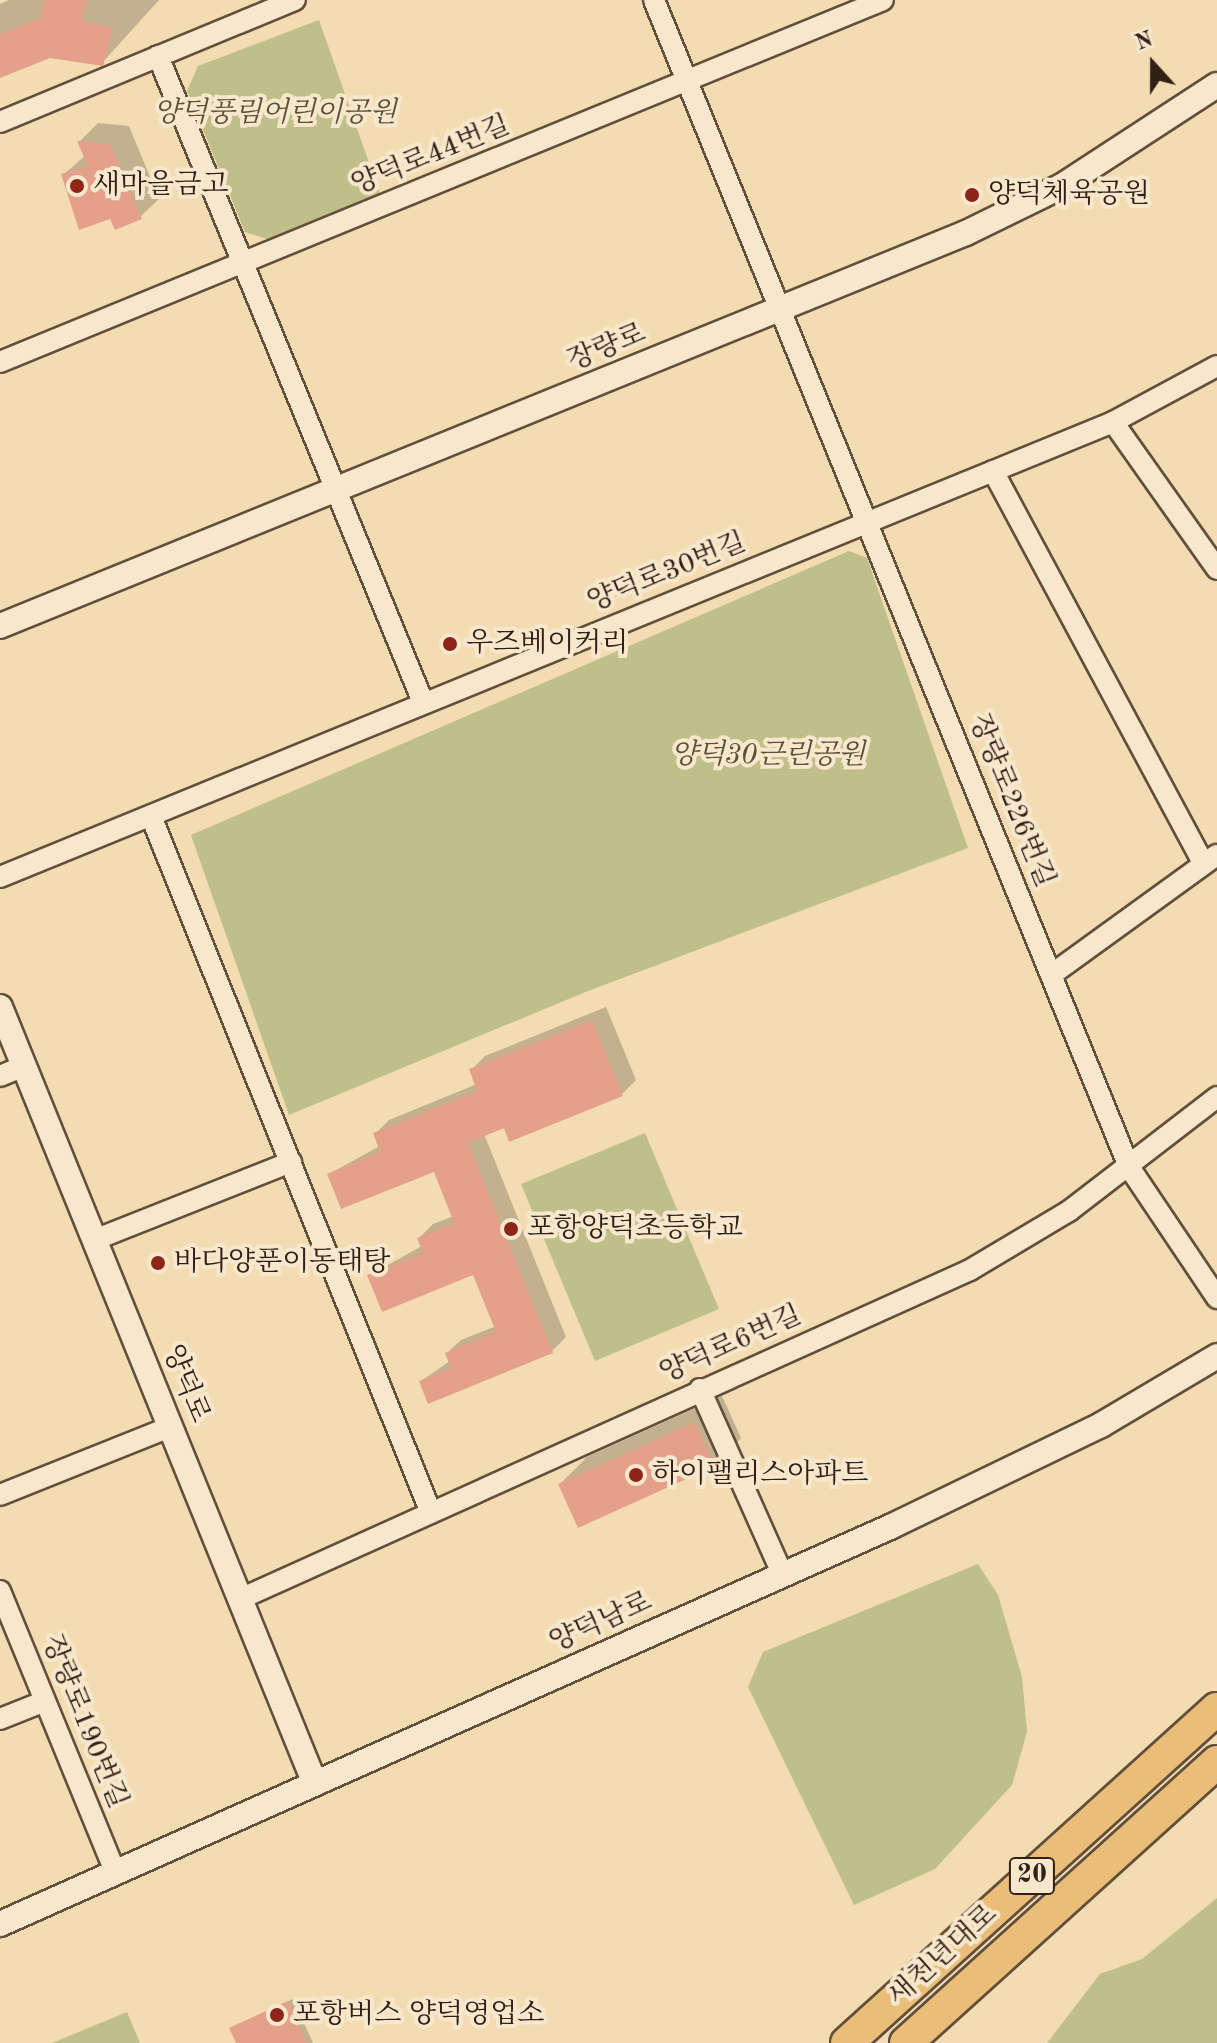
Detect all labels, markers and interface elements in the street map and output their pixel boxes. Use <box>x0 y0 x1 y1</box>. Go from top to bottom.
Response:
north arrow <box>1113 24 1193 104</box>
text: N <box>1133 28 1156 55</box>
park label: 양덕풍림어린이공원 <box>153 97 397 131</box>
street label: 양덕로44번길 <box>347 109 515 203</box>
place label: 새마을금고 <box>93 169 228 203</box>
marker: 새마을금고 <box>68 177 86 195</box>
place label: 양덕체육공원 <box>988 178 1150 212</box>
marker: 양덕체육공원 <box>963 186 981 204</box>
street label: 장량로 <box>563 317 651 379</box>
street label: 양덕로30번길 <box>583 526 751 620</box>
place label: 우즈베이커리 <box>466 627 628 661</box>
marker: 우즈베이커리 <box>441 635 459 653</box>
street label: 장량로226번길 <box>961 709 1061 893</box>
park label: 양덕30근린공원 <box>671 739 865 773</box>
place label: 포항양덕초등학교 <box>527 1212 743 1246</box>
marker: 포항양덕초등학교 <box>502 1220 520 1238</box>
place label: 바다양푼이동태탕 <box>174 1246 390 1280</box>
marker: 바다양푼이동태탕 <box>149 1254 167 1272</box>
street label: 양덕로6번길 <box>655 1299 807 1391</box>
street label: 양덕로 <box>154 1340 216 1428</box>
place label: 하이팰리스아파트 <box>652 1458 868 1492</box>
marker: 하이팰리스아파트 <box>627 1466 645 1484</box>
street label: 양덕남로 <box>545 1586 657 1660</box>
street label: 장량로190번길 <box>34 1630 134 1814</box>
road number: 20 <box>1008 1854 1056 1898</box>
street label: 새천년대로 <box>882 1898 1004 2014</box>
place label: 포항버스 양덕영업소 <box>293 1998 544 2032</box>
marker: 포항버스 양덕영업소 <box>268 2006 286 2024</box>

